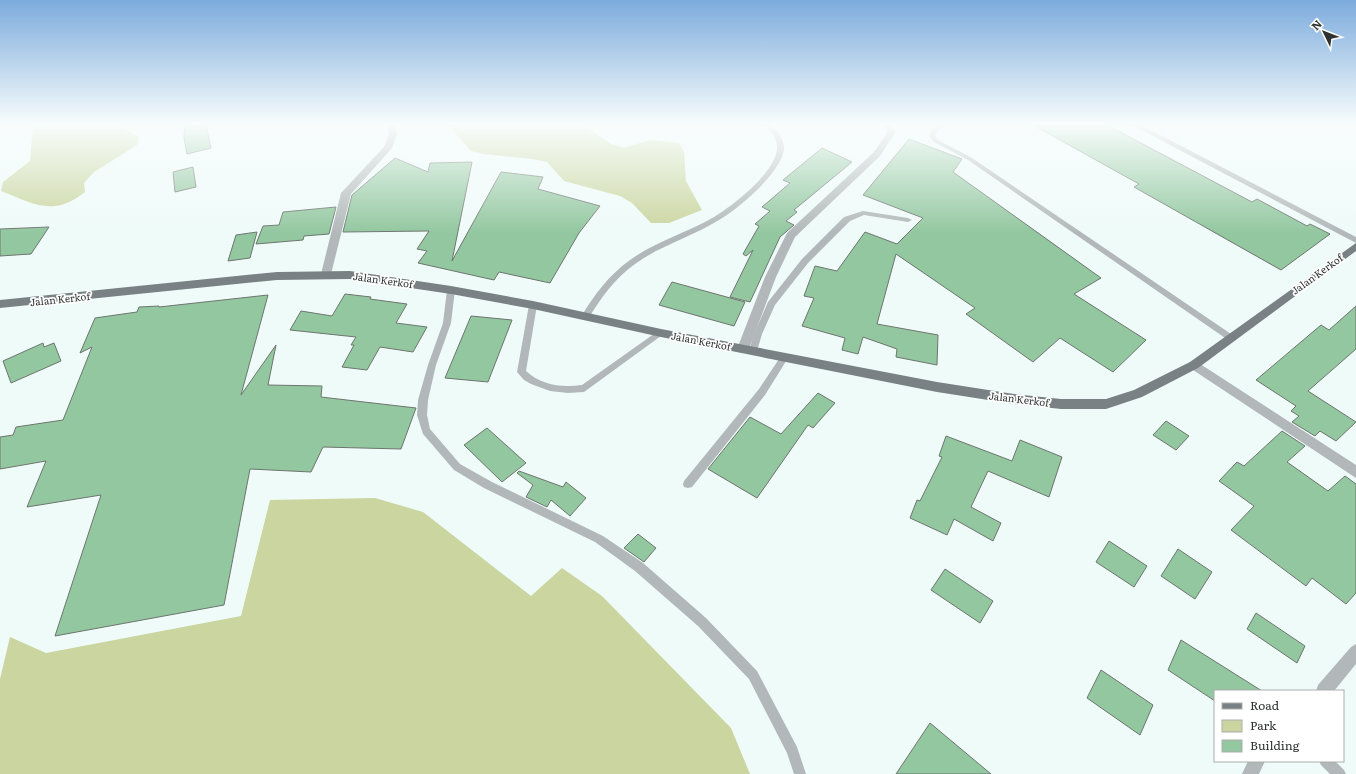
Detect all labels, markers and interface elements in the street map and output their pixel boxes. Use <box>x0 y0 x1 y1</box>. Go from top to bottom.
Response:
north arrow <box>1304 12 1344 52</box>
text: N <box>1307 16 1325 33</box>
street label: Jalan Kerkof <box>1288 249 1347 297</box>
street label: Jalan Kerkof <box>352 268 415 291</box>
street label: Jalan Kerkof <box>29 288 92 309</box>
street label: Jalan Kerkof <box>670 327 733 354</box>
street label: Jalan Kerkof <box>988 387 1051 410</box>
legend <box>1214 690 1344 762</box>
text: Road <box>1250 696 1280 714</box>
text: Park <box>1250 716 1277 734</box>
text: Building <box>1250 736 1300 754</box>

